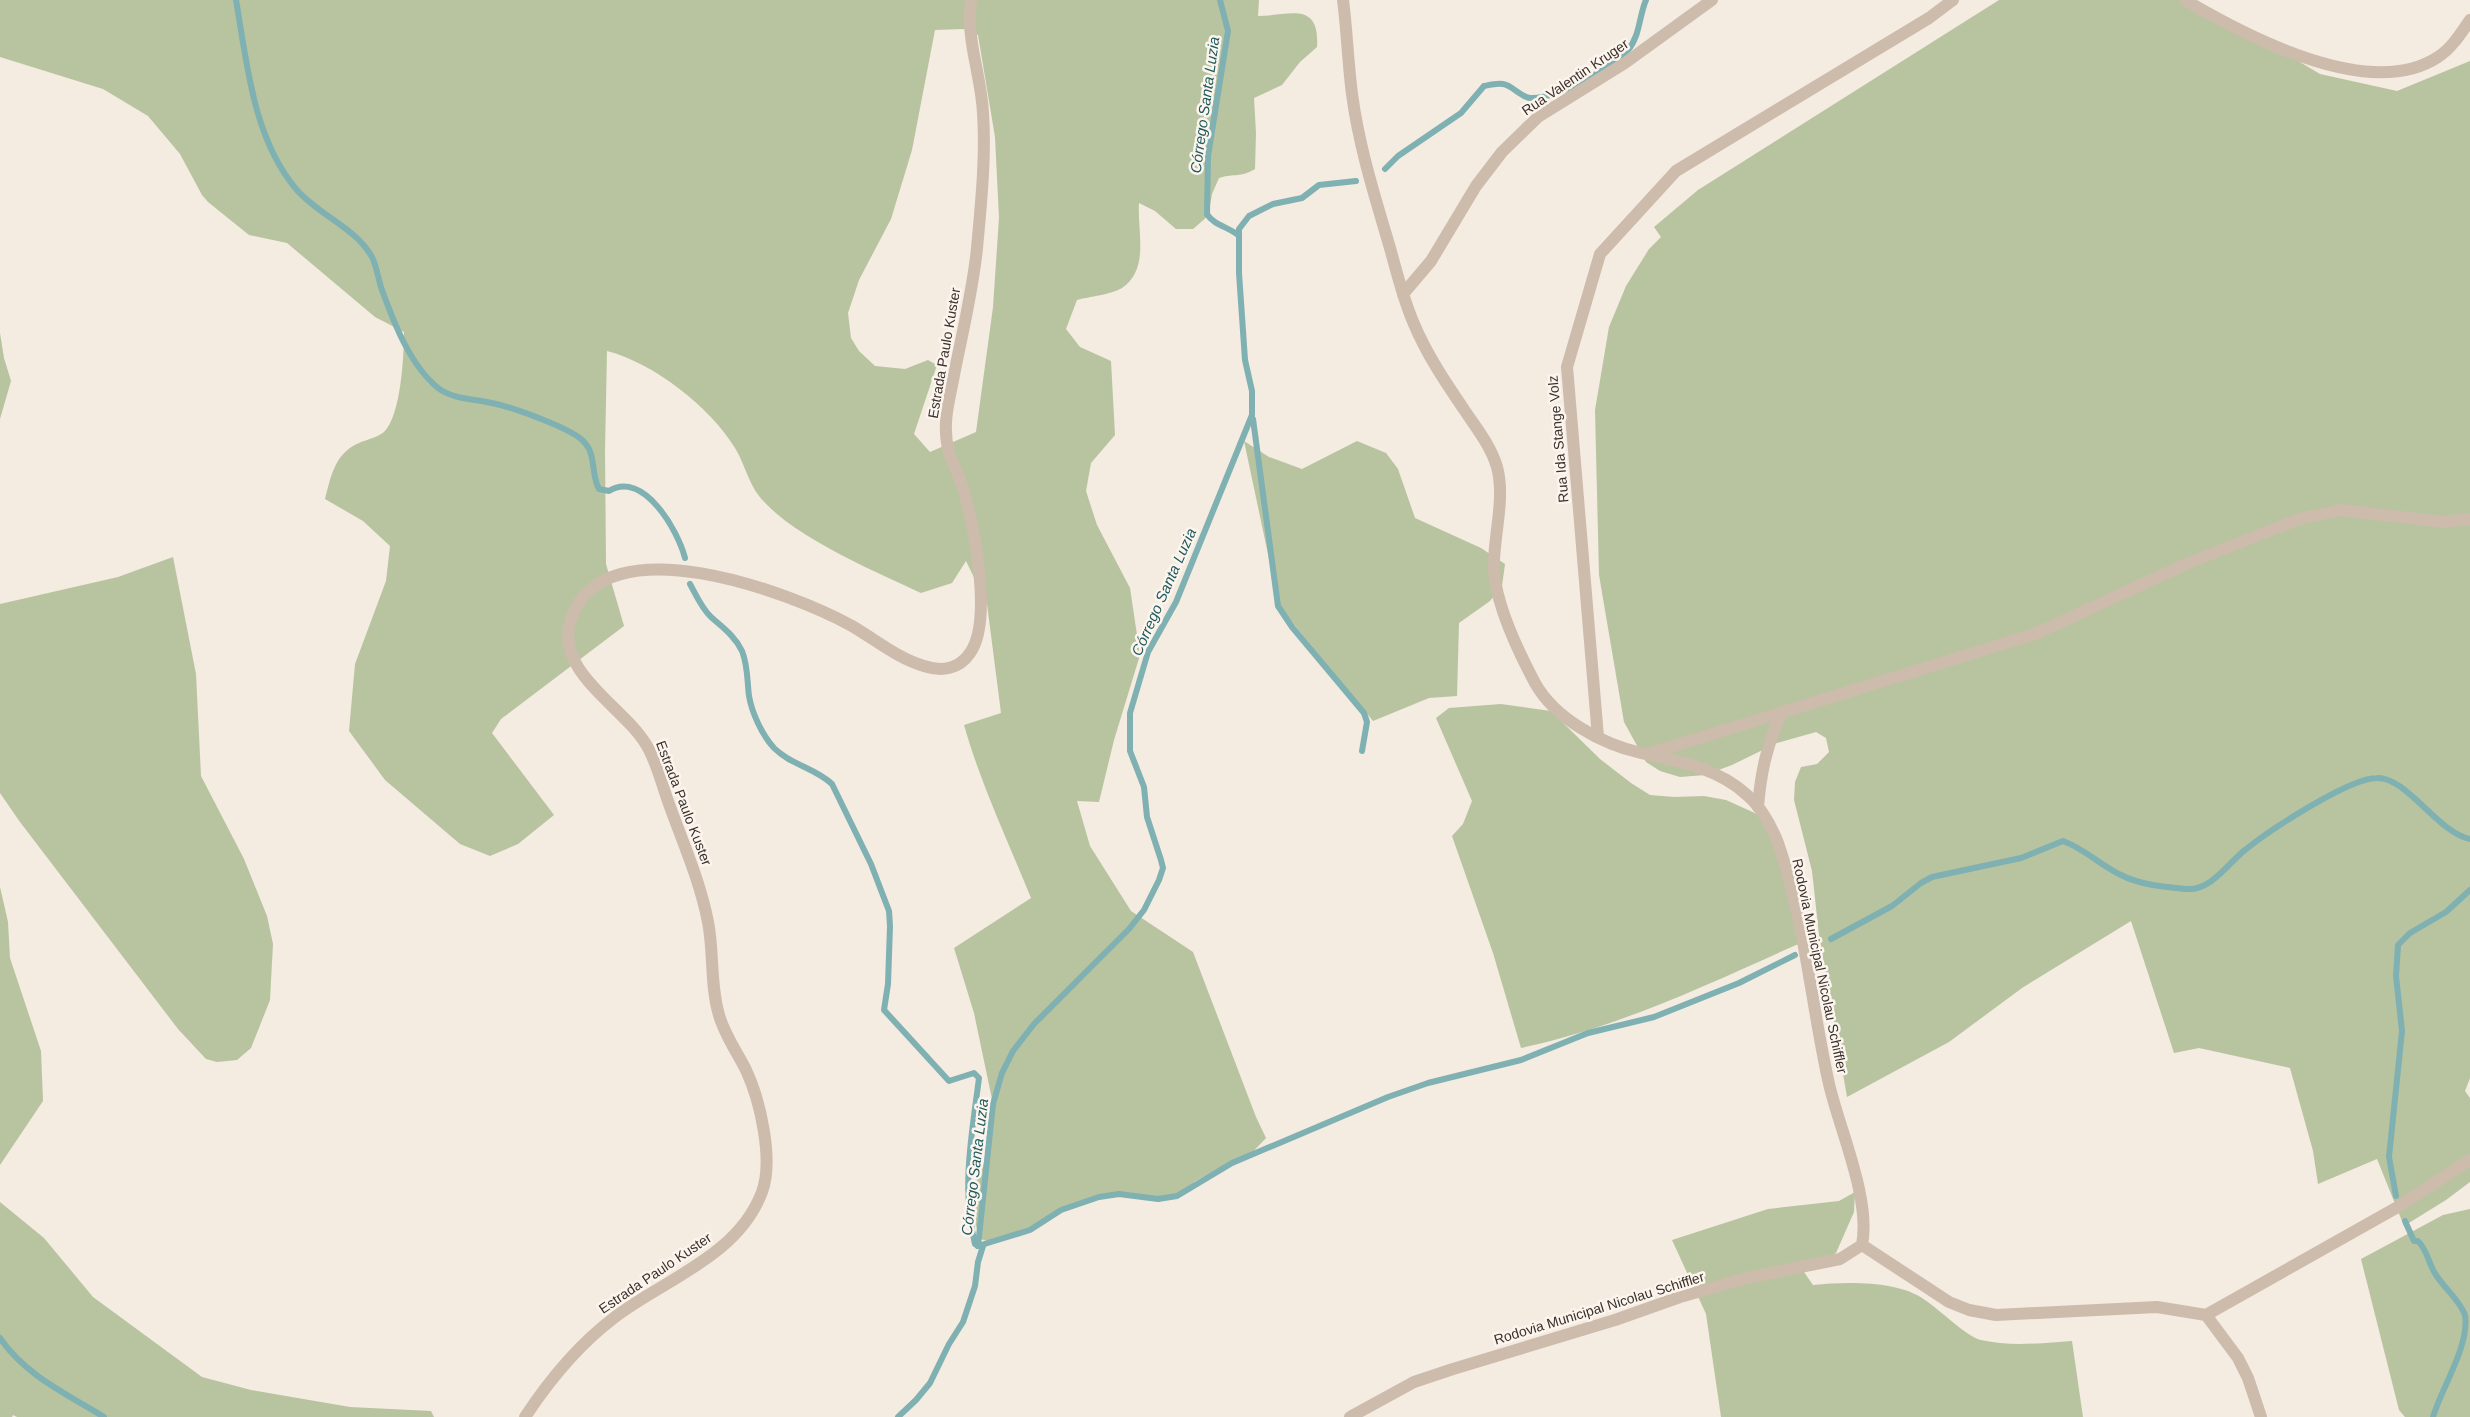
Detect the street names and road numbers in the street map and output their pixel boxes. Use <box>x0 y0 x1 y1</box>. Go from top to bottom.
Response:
street label: Rua Valentin Kruger <box>1519 35 1632 119</box>
street label: Estrada Paulo Kuster <box>925 286 963 420</box>
street label: Rua Ida Stange Volz <box>1544 375 1572 503</box>
street label: Estrada Paulo Kuster <box>653 738 715 868</box>
street label: Rodovia Municipal Nicolau Schiffler <box>1789 857 1851 1075</box>
street label: Estrada Paulo Kuster <box>596 1229 715 1317</box>
street label: Rodovia Municipal Nicolau Schiffler <box>1492 1268 1706 1348</box>

